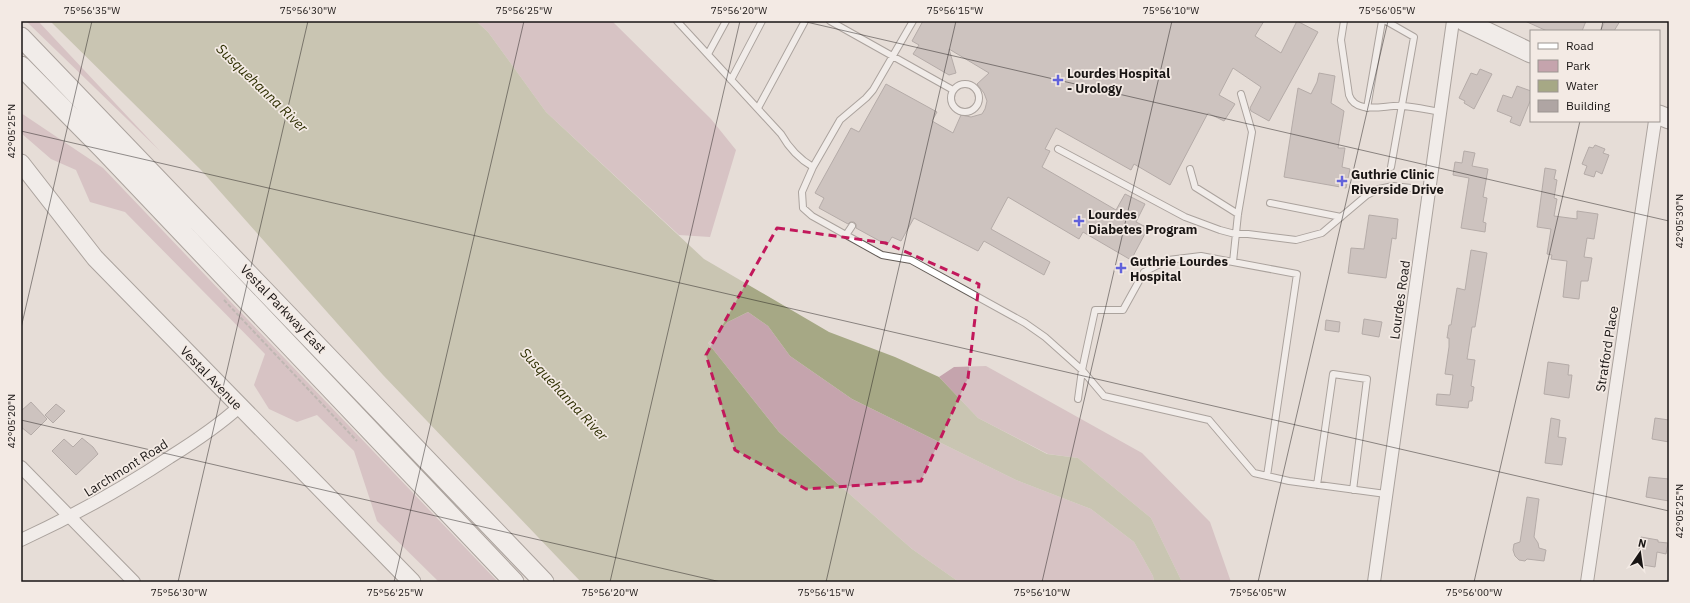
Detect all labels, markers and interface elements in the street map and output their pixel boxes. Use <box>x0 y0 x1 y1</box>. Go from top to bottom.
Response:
text: 75°56'35"W <box>64 4 120 17</box>
text: 75°56'30"W <box>280 4 336 17</box>
text: 75°56'25"W <box>496 4 552 17</box>
text: 75°56'20"W <box>711 4 767 17</box>
text: 75°56'15"W <box>927 4 983 17</box>
text: 75°56'10"W <box>1143 4 1199 17</box>
text: 75°56'05"W <box>1359 4 1415 17</box>
legend <box>1530 30 1660 122</box>
text: Road <box>1566 38 1594 53</box>
water label: Susquehanna River <box>212 40 312 137</box>
text: Park <box>1566 58 1591 73</box>
place label: Lourdes Hospital - Urology <box>1067 65 1170 97</box>
marker: Lourdes Hospital - Urology <box>1052 74 1064 86</box>
text: Water <box>1566 78 1599 93</box>
text: Building <box>1566 98 1611 113</box>
text: 42°05'25"N <box>5 104 18 158</box>
place label: Guthrie Clinic Riverside Drive <box>1351 166 1444 198</box>
marker: Guthrie Clinic Riverside Drive <box>1336 175 1348 187</box>
text: 42°05'30"N <box>1673 194 1686 248</box>
place label: Lourdes Diabetes Program <box>1088 206 1197 238</box>
marker: Lourdes Diabetes Program <box>1073 215 1085 227</box>
place label: Guthrie Lourdes Hospital <box>1130 253 1228 285</box>
street label: Lourdes Road <box>1386 259 1414 341</box>
street label: Vestal Parkway East <box>236 261 330 357</box>
marker: Guthrie Lourdes Hospital <box>1115 262 1127 274</box>
street label: Stratford Place <box>1592 305 1622 393</box>
street label: Vestal Avenue <box>176 342 246 414</box>
water label: Susquehanna River <box>516 344 612 445</box>
text: 42°05'20"N <box>5 394 18 448</box>
street label: Larchmont Road <box>81 435 171 501</box>
text: 42°05'25"N <box>1673 484 1686 538</box>
north arrow <box>1620 533 1660 573</box>
text: N <box>1637 536 1648 551</box>
text: 75°56'30"W <box>151 586 207 599</box>
text: 75°56'25"W <box>367 586 423 599</box>
text: 75°56'20"W <box>582 586 638 599</box>
text: 75°56'15"W <box>798 586 854 599</box>
text: 75°56'10"W <box>1014 586 1070 599</box>
text: 75°56'05"W <box>1230 586 1286 599</box>
text: 75°56'00"W <box>1446 586 1502 599</box>

